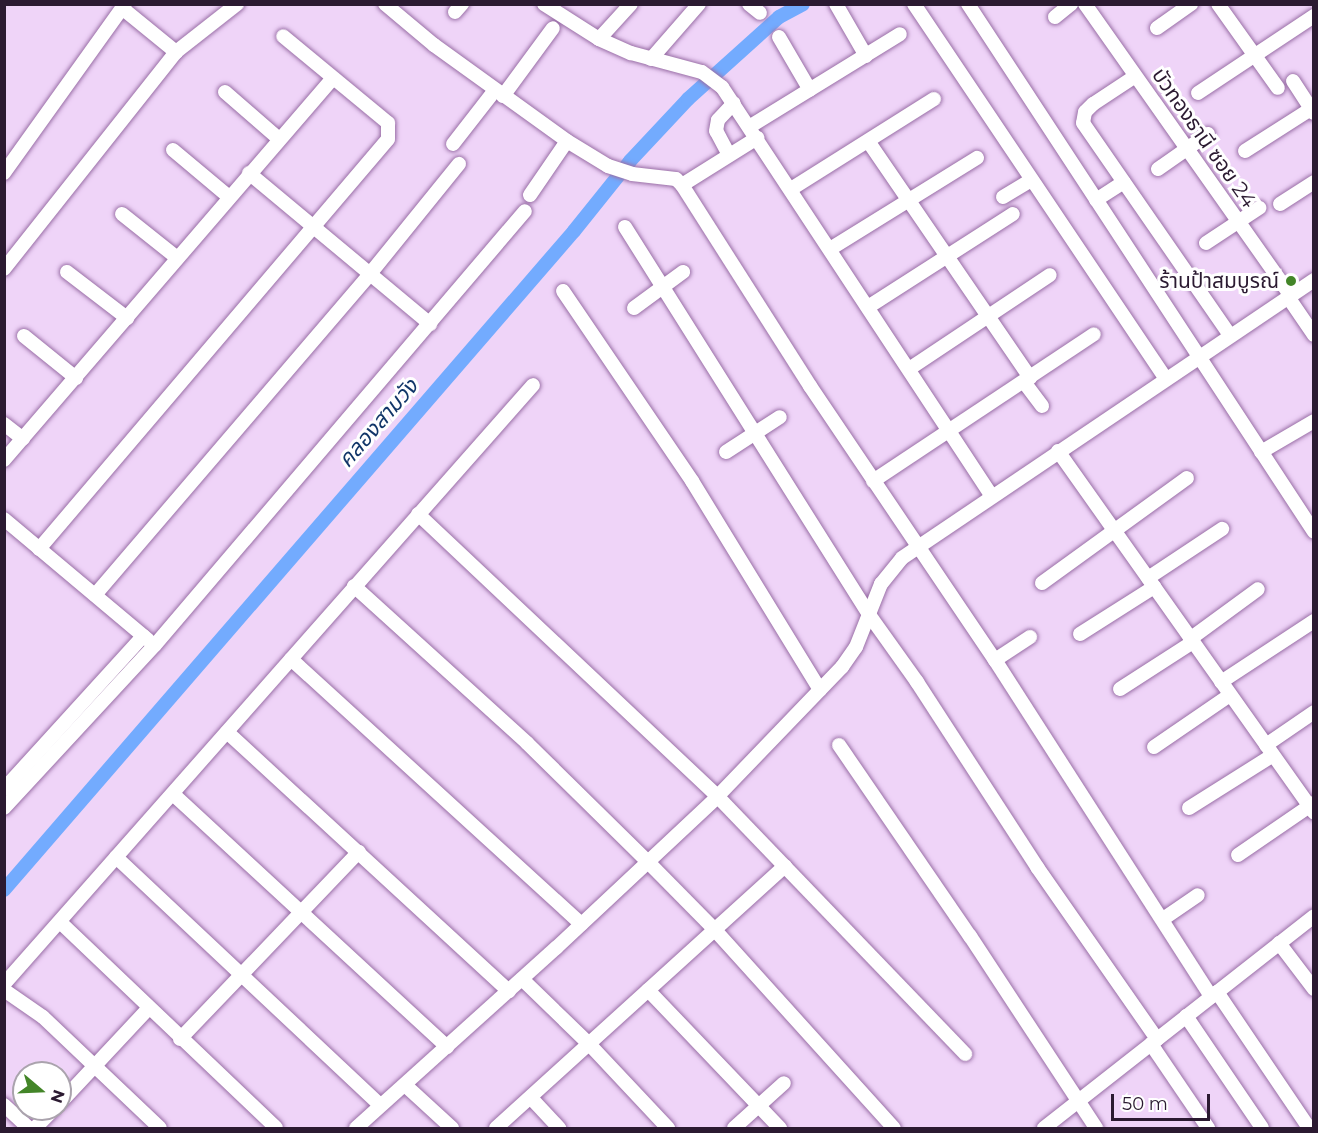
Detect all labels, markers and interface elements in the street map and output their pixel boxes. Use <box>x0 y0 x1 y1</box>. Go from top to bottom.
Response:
street label: บัวทองธานี ซอย 24 <box>1147 63 1261 213</box>
place label: ร้านป้าสมบูรณ์ <box>1159 268 1279 294</box>
marker: ร้านป้าสมบูรณ์ <box>1284 274 1298 288</box>
water label: คลองสามวัง <box>333 374 423 472</box>
north arrow <box>12 1061 72 1121</box>
scale bar <box>1114 1082 1213 1120</box>
text: N <box>47 1087 69 1106</box>
text: 50 m <box>1122 1093 1168 1115</box>

